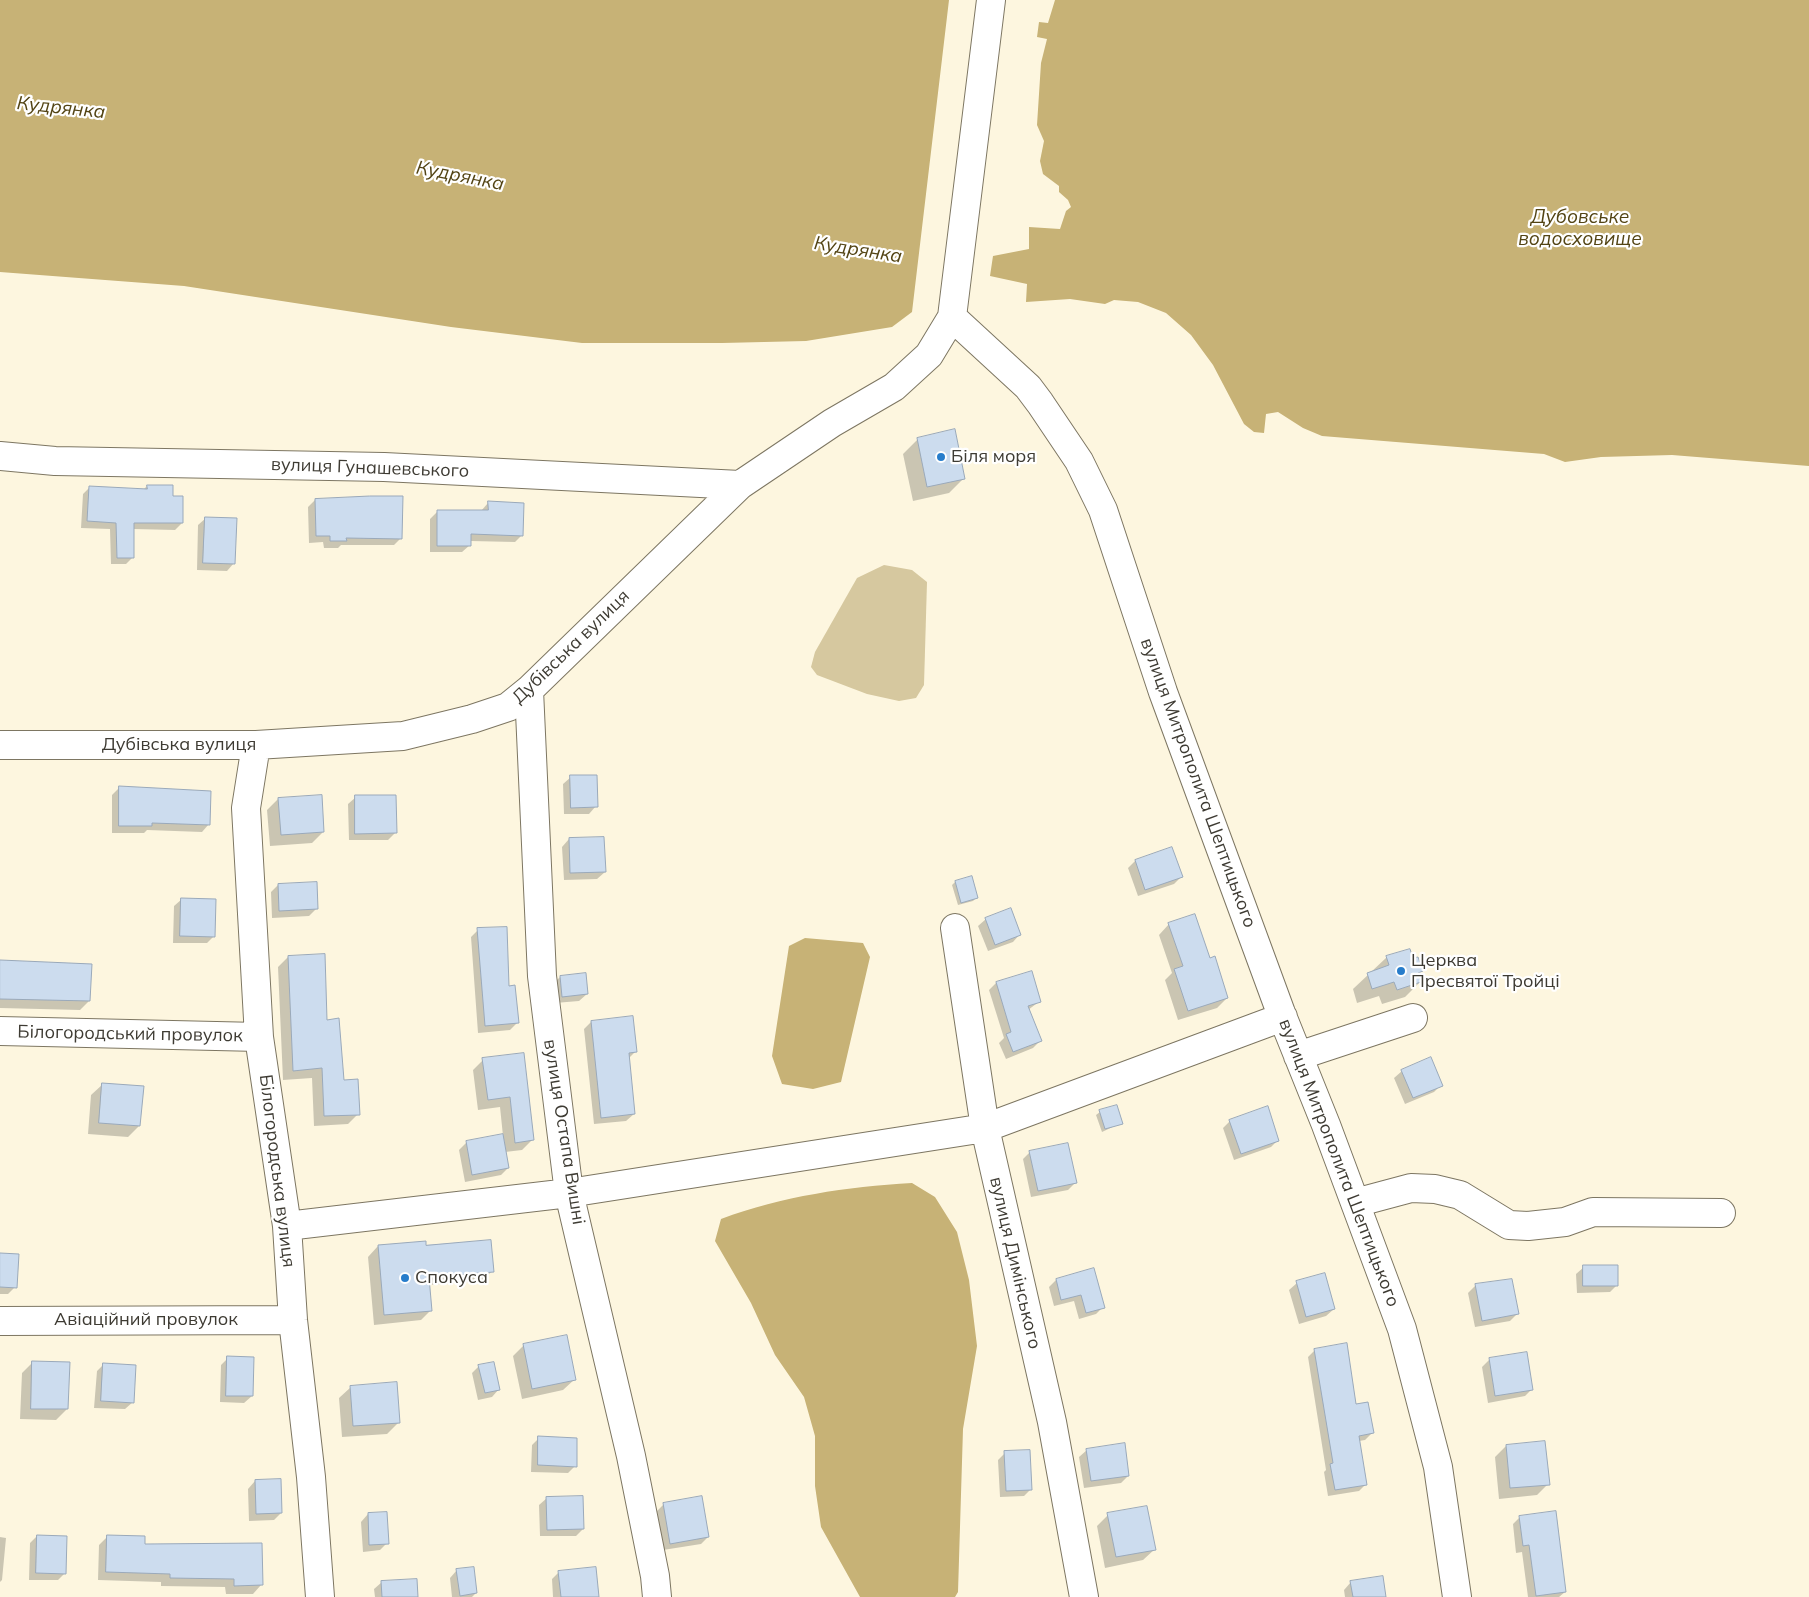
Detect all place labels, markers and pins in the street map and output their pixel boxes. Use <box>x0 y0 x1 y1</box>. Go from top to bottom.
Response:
place label: Біля моря <box>951 446 1036 468</box>
marker: Біля моря <box>935 451 947 463</box>
place label: Церква Пресвятої Тройці <box>1411 950 1560 992</box>
marker: Церква Пресвятої Тройці <box>1395 965 1407 977</box>
place label: Спокуса <box>415 1267 488 1289</box>
marker: Спокуса <box>399 1272 411 1284</box>

